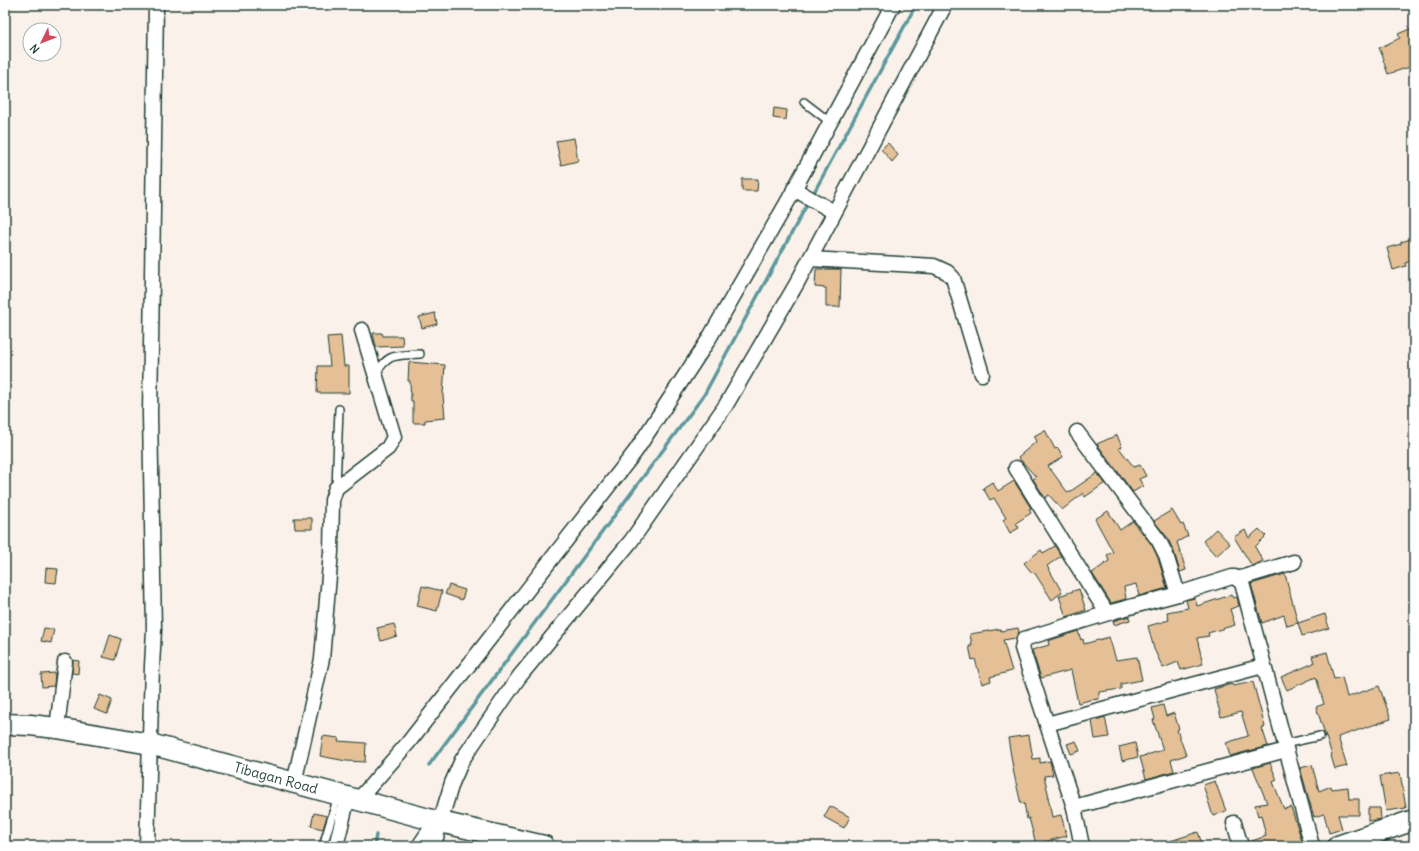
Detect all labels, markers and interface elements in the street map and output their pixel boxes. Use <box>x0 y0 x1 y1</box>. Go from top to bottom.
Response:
north arrow <box>22 22 62 62</box>
text: N <box>27 41 42 56</box>
street label: Tibagan Road <box>232 758 320 798</box>

